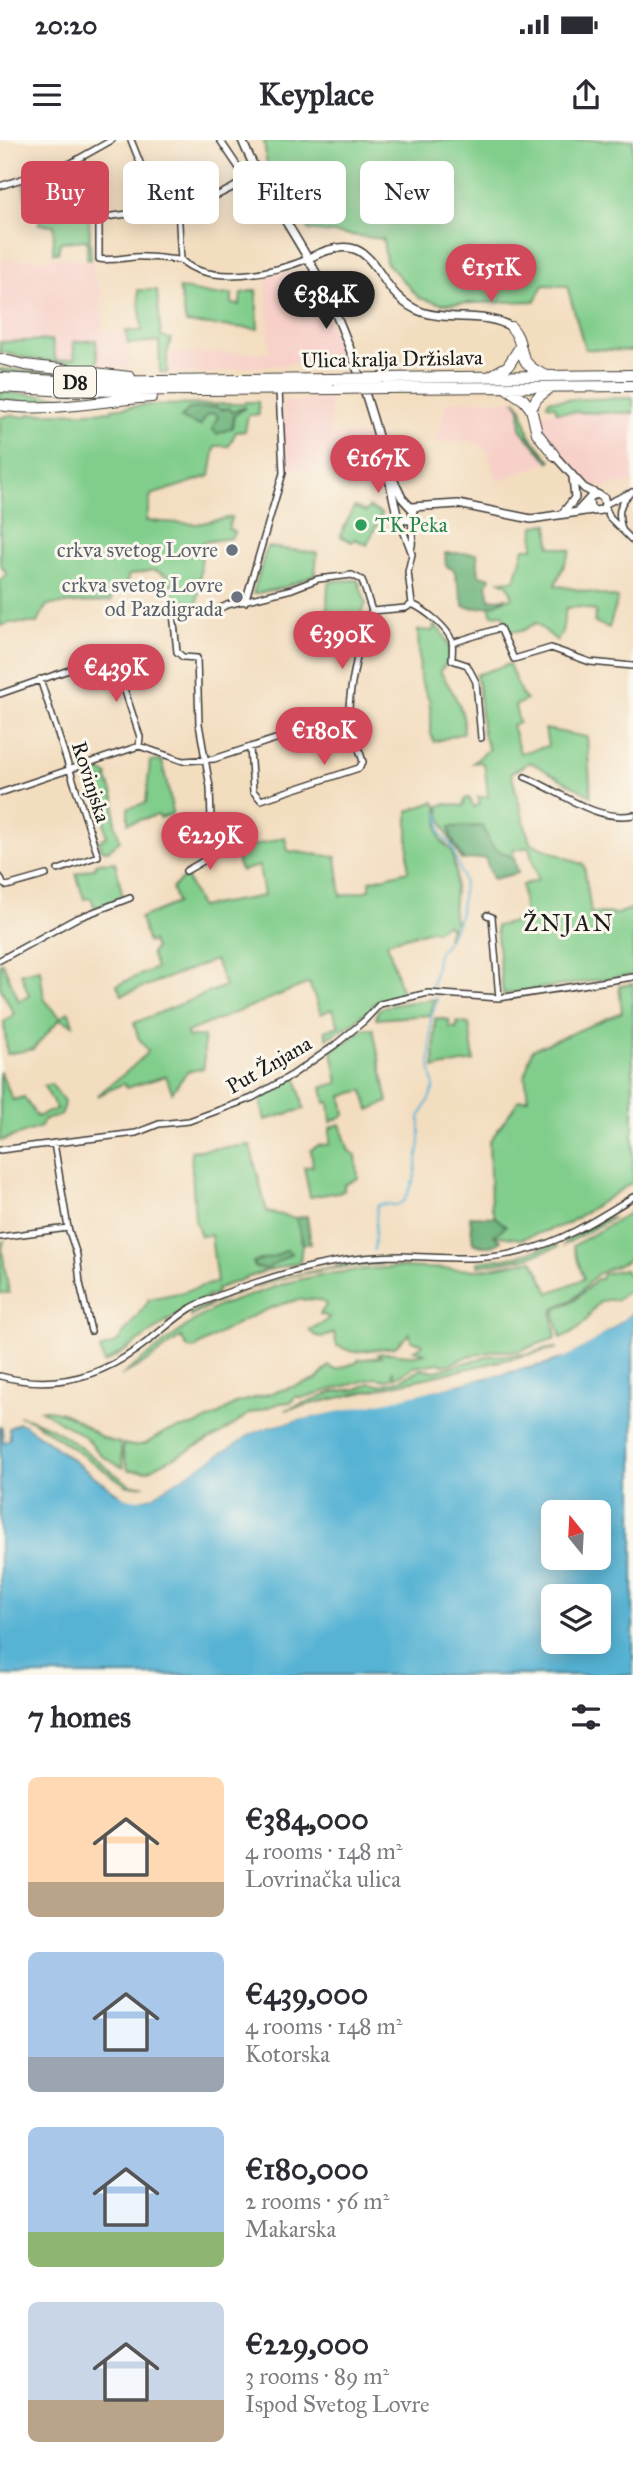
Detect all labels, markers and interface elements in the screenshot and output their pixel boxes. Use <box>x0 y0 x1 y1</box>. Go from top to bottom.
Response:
text: 20:20 <box>35 9 97 41</box>
text: Keyplace <box>259 75 374 114</box>
icon: menu <box>28 76 66 114</box>
icon: share <box>567 76 605 114</box>
chip: Buy <box>21 161 109 224</box>
chip: Rent <box>123 161 219 224</box>
chip: Filters <box>233 161 346 224</box>
chip: New <box>360 161 454 224</box>
pin: €151K <box>442 244 540 304</box>
text: €151K <box>462 253 520 281</box>
pin: €384K <box>277 272 375 331</box>
text: €384K <box>294 280 358 308</box>
street label: Ulica kralja Držislava <box>301 344 483 374</box>
road number: D8 <box>54 366 96 398</box>
pin: €167K <box>329 436 427 495</box>
text: €167K <box>346 444 410 472</box>
place label: TK Peka <box>375 512 448 538</box>
marker: TK Peka <box>353 517 369 533</box>
place label: crkva svetog Lovre <box>57 537 218 563</box>
marker: crkva svetog Lovre <box>224 542 240 558</box>
place label: crkva svetog Lovre od Pazdigrada <box>62 572 223 622</box>
marker: crkva svetog Lovre od Pazdigrada <box>229 589 245 605</box>
pin: €390K <box>293 612 391 671</box>
text: €390K <box>309 620 375 648</box>
pin: €439K <box>67 644 165 704</box>
text: €439K <box>84 653 148 681</box>
pin: €180K <box>275 708 373 767</box>
text: €180K <box>292 716 356 744</box>
street label: Rovinjska <box>66 738 116 826</box>
pin: €229K <box>161 812 259 872</box>
text: €229K <box>177 821 243 849</box>
district label: ŽNJAN <box>523 908 615 938</box>
street label: Put Žnjana <box>221 1029 316 1100</box>
north arrow <box>541 1500 611 1570</box>
map controls <box>541 1500 611 1654</box>
button: layers <box>541 1584 611 1654</box>
icon: filters <box>567 1698 605 1736</box>
text: 7 homes <box>28 1699 131 1735</box>
text: €384,000 <box>245 1801 369 1837</box>
icon: home <box>84 1805 168 1889</box>
text: 4 rooms · 148 m² <box>245 1837 402 1865</box>
text: Lovrinačka ulica <box>245 1865 401 1893</box>
text: €439,000 <box>245 1976 368 2012</box>
icon: home <box>84 1980 168 2064</box>
text: 4 rooms · 148 m² <box>245 2012 402 2040</box>
text: Kotorska <box>245 2040 330 2068</box>
text: €180,000 <box>245 2151 369 2187</box>
icon: home <box>84 2155 168 2239</box>
text: 2 rooms · 56 m² <box>245 2187 389 2215</box>
text: Makarska <box>245 2215 336 2243</box>
text: €229,000 <box>245 2326 369 2362</box>
icon: home <box>84 2330 168 2414</box>
text: 3 rooms · 89 m² <box>245 2362 389 2390</box>
text: Ispod Svetog Lovre <box>245 2390 430 2418</box>

